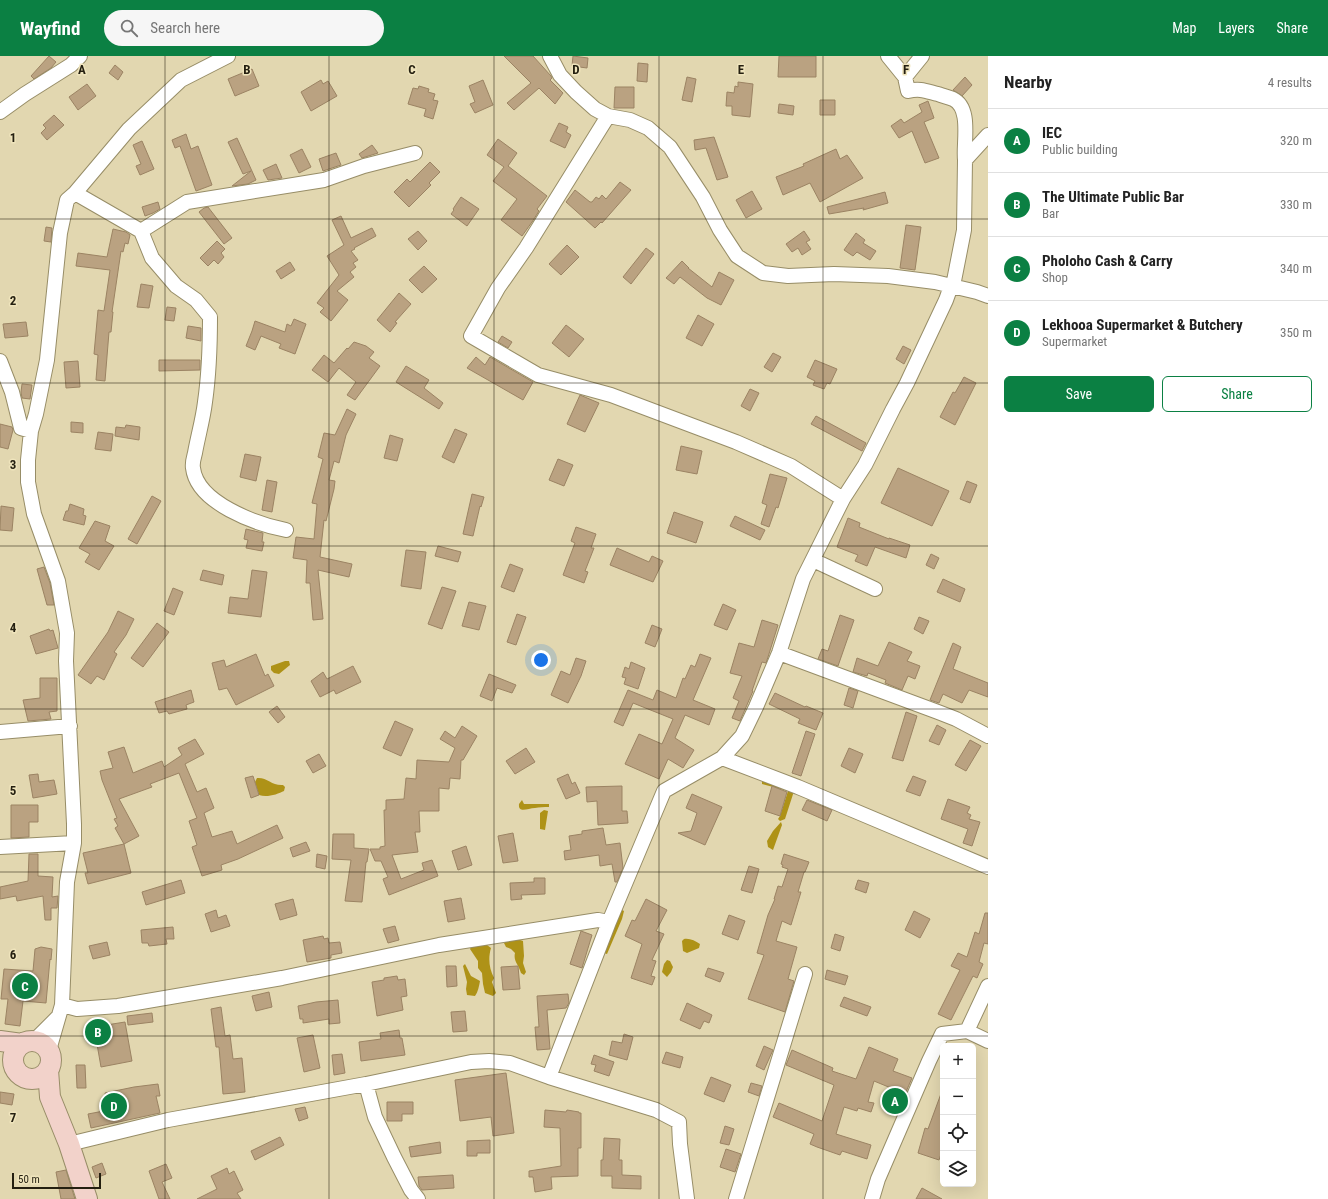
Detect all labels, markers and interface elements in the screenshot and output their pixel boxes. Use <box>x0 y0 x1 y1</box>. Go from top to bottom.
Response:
search box <box>104 10 384 46</box>
text: Wayfind <box>20 17 80 40</box>
icon: search <box>118 17 140 39</box>
text: Search here <box>150 19 220 37</box>
text: Map <box>1172 20 1196 36</box>
text: Layers <box>1218 20 1255 36</box>
text: Share <box>1277 20 1308 36</box>
text: A <box>78 62 86 77</box>
text: B <box>243 62 251 77</box>
text: C <box>408 62 416 77</box>
text: D <box>572 62 580 77</box>
text: E <box>738 62 745 77</box>
text: F <box>903 62 909 77</box>
text: Nearby <box>1004 72 1052 92</box>
text: 4 results <box>1268 75 1312 90</box>
text: IEC <box>1042 124 1062 142</box>
text: 1 <box>10 130 16 145</box>
text: A <box>1013 133 1021 148</box>
text: 320 m <box>1280 133 1312 148</box>
text: Public building <box>1042 142 1118 157</box>
text: The Ultimate Public Bar <box>1042 188 1184 206</box>
text: B <box>1013 197 1021 212</box>
text: 330 m <box>1280 197 1312 212</box>
text: Bar <box>1042 206 1059 221</box>
text: Pholoho Cash & Carry <box>1042 252 1173 270</box>
text: C <box>1013 261 1021 276</box>
text: 340 m <box>1280 261 1312 276</box>
text: Shop <box>1042 270 1068 285</box>
text: 2 <box>10 293 17 308</box>
text: Lekhooa Supermarket & Butchery <box>1042 316 1243 334</box>
text: D <box>1013 325 1021 340</box>
text: 350 m <box>1280 325 1312 340</box>
text: Supermarket <box>1042 334 1107 349</box>
button: Save <box>1004 376 1154 412</box>
button: Share <box>1162 376 1312 412</box>
text: 3 <box>10 457 16 472</box>
text: 4 <box>10 620 17 635</box>
your location <box>531 650 551 670</box>
text: 5 <box>10 783 17 798</box>
text: 6 <box>10 947 17 962</box>
pin: C <box>12 971 38 1001</box>
pin: B <box>85 1017 111 1047</box>
map controls <box>940 1043 976 1187</box>
button: + <box>940 1043 976 1079</box>
button: − <box>940 1079 976 1115</box>
pin: A <box>882 1086 908 1116</box>
pin: D <box>101 1091 127 1121</box>
text: 7 <box>10 1110 17 1125</box>
button: locate <box>940 1115 976 1151</box>
button: layers <box>940 1151 976 1187</box>
scale bar <box>12 1171 101 1190</box>
text: 50 m <box>18 1173 40 1186</box>

